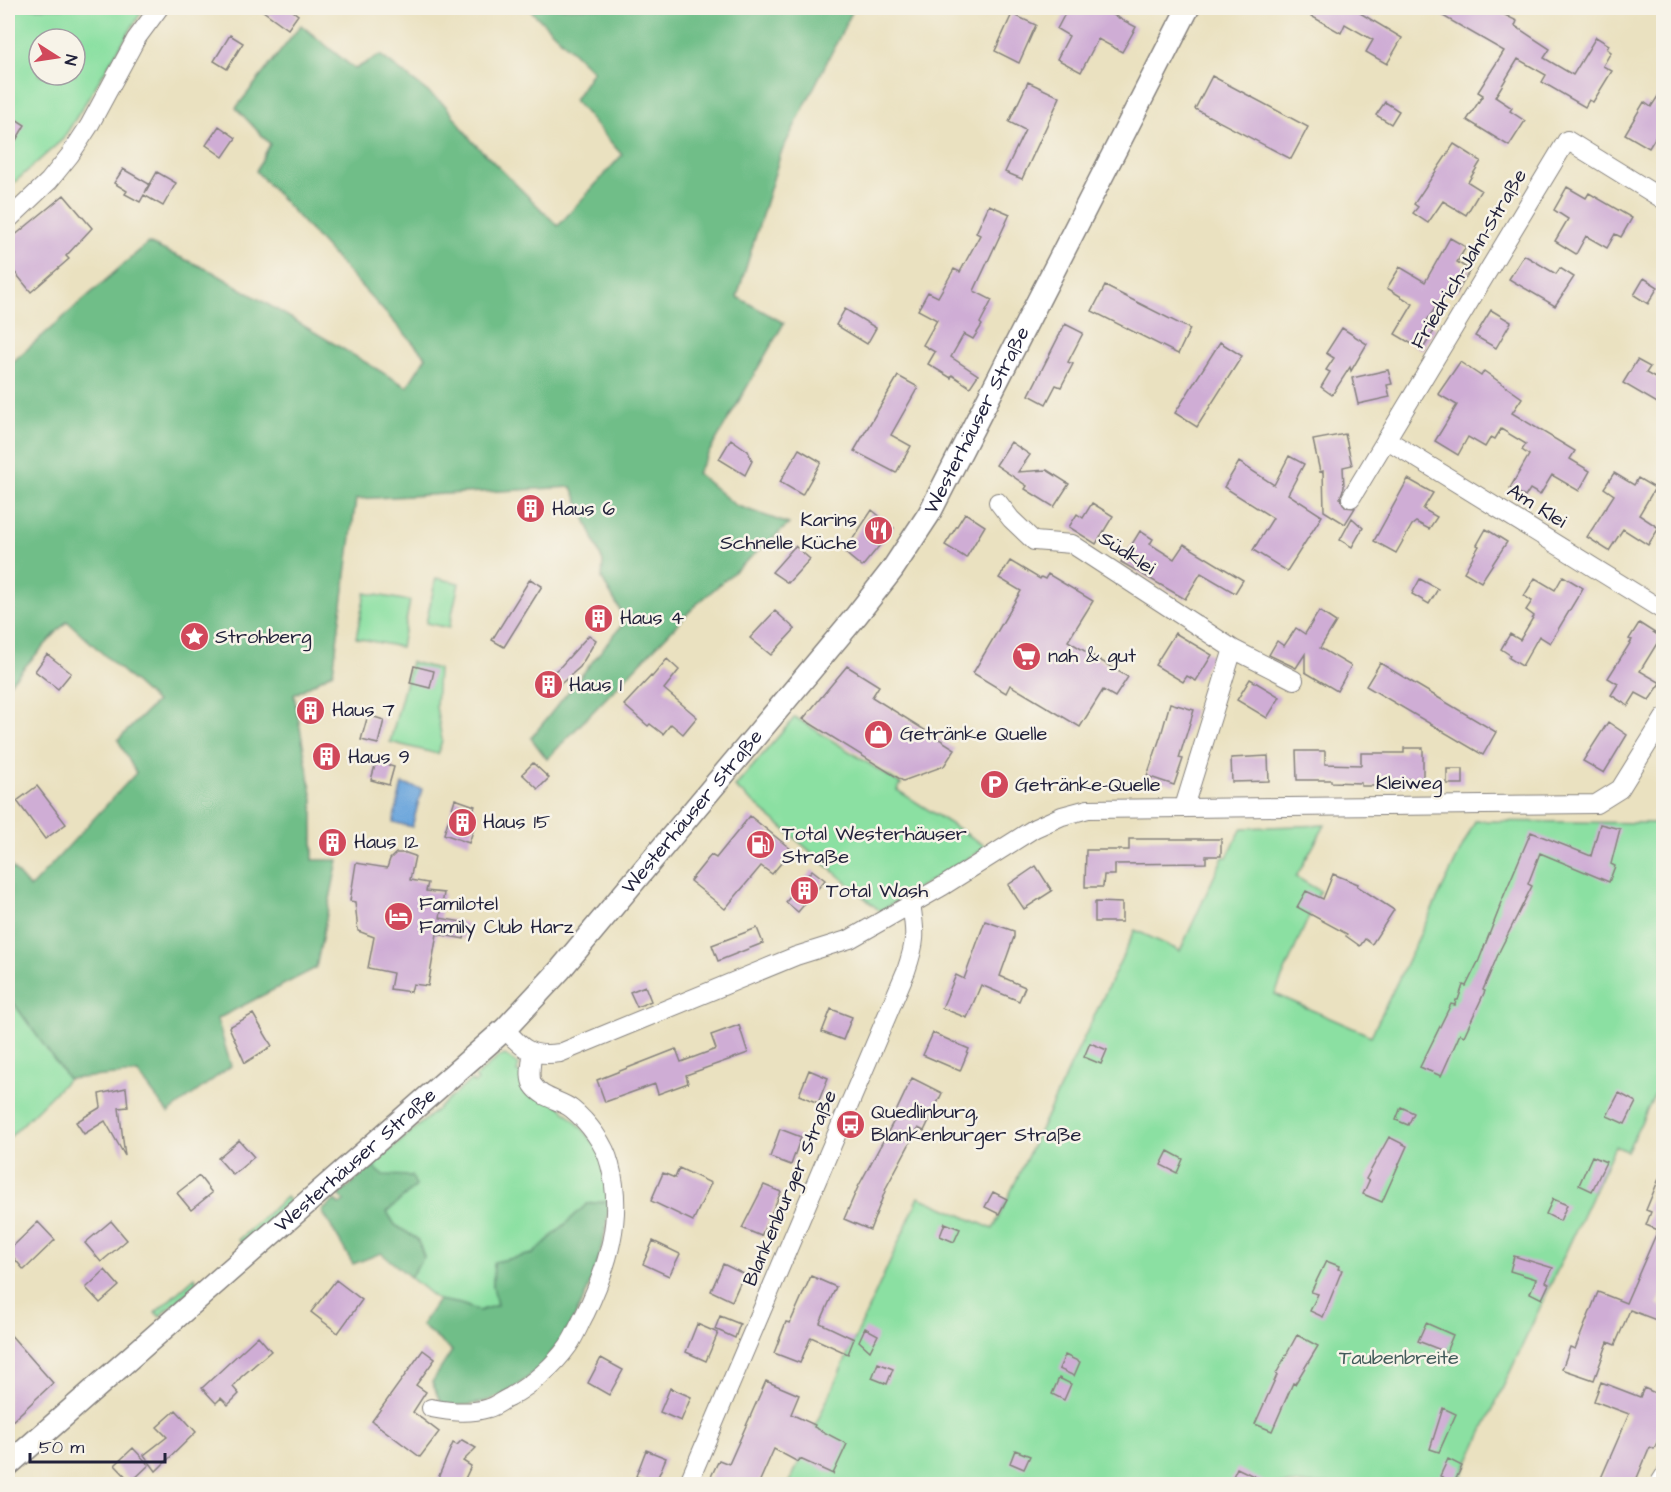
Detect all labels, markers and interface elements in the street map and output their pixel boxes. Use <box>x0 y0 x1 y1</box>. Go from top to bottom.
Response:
north arrow <box>27 27 87 87</box>
text: N <box>59 53 82 67</box>
street label: Friedrich-Jahn-Straße <box>1404 163 1534 354</box>
street label: Westerhäuser Straße <box>917 322 1037 519</box>
street label: Am Klei <box>1502 477 1572 535</box>
building icon: Haus 6 <box>515 493 547 525</box>
place label: Haus 6 <box>552 495 615 523</box>
place label: Karins Schnelle Küche <box>720 506 857 557</box>
restaurant icon: Karins Schnelle Küche <box>862 515 894 547</box>
street label: Südklei <box>1093 524 1161 582</box>
building icon: Haus 4 <box>583 602 615 634</box>
place label: Haus 4 <box>620 604 684 632</box>
place icon: Strohberg <box>178 621 210 653</box>
place label: Strohberg <box>215 623 312 652</box>
supermarket icon: nah & gut <box>1011 640 1043 672</box>
place label: nah & gut <box>1048 642 1136 671</box>
building icon: Haus 1 <box>532 669 564 701</box>
place label: Haus 1 <box>569 671 622 699</box>
building icon: Haus 7 <box>295 694 327 726</box>
place label: Haus 7 <box>332 696 395 724</box>
shop icon: Getränke Quelle <box>863 718 895 750</box>
place label: Getränke Quelle <box>900 720 1048 748</box>
street label: Westerhäuser Straße <box>615 723 770 900</box>
building icon: Haus 9 <box>311 741 343 773</box>
place label: Haus 9 <box>348 743 410 771</box>
parking icon: Getränke-Quelle <box>978 769 1010 801</box>
street label: Kleiweg <box>1376 769 1442 798</box>
place label: Getränke-Quelle <box>1015 771 1161 799</box>
building icon: Haus 15 <box>446 806 478 838</box>
place label: Haus 15 <box>483 808 550 836</box>
place label: Total Westerhäuser Straße <box>782 820 967 871</box>
building icon: Haus 12 <box>317 826 349 858</box>
place label: Haus 12 <box>354 828 419 856</box>
fuel station icon: Total Westerhäuser Straße <box>745 829 777 861</box>
building icon: Total Wash <box>789 875 821 907</box>
place label: Total Wash <box>826 877 928 905</box>
place label: Familotel Family Club Harz <box>419 890 574 942</box>
hotel icon: Familotel Family Club Harz <box>382 900 414 932</box>
street label: Westerhäuser Straße <box>268 1081 442 1239</box>
street label: Blankenburger Straße <box>736 1086 845 1291</box>
place label: Quedlinburg, Blankenburger Straße <box>871 1098 1082 1150</box>
bus stop icon: Quedlinburg, Blankenburger Straße <box>834 1108 866 1140</box>
park label: Taubenbreite <box>1339 1344 1459 1372</box>
scale bar <box>30 1426 165 1464</box>
text: 50 m <box>39 1435 84 1460</box>

